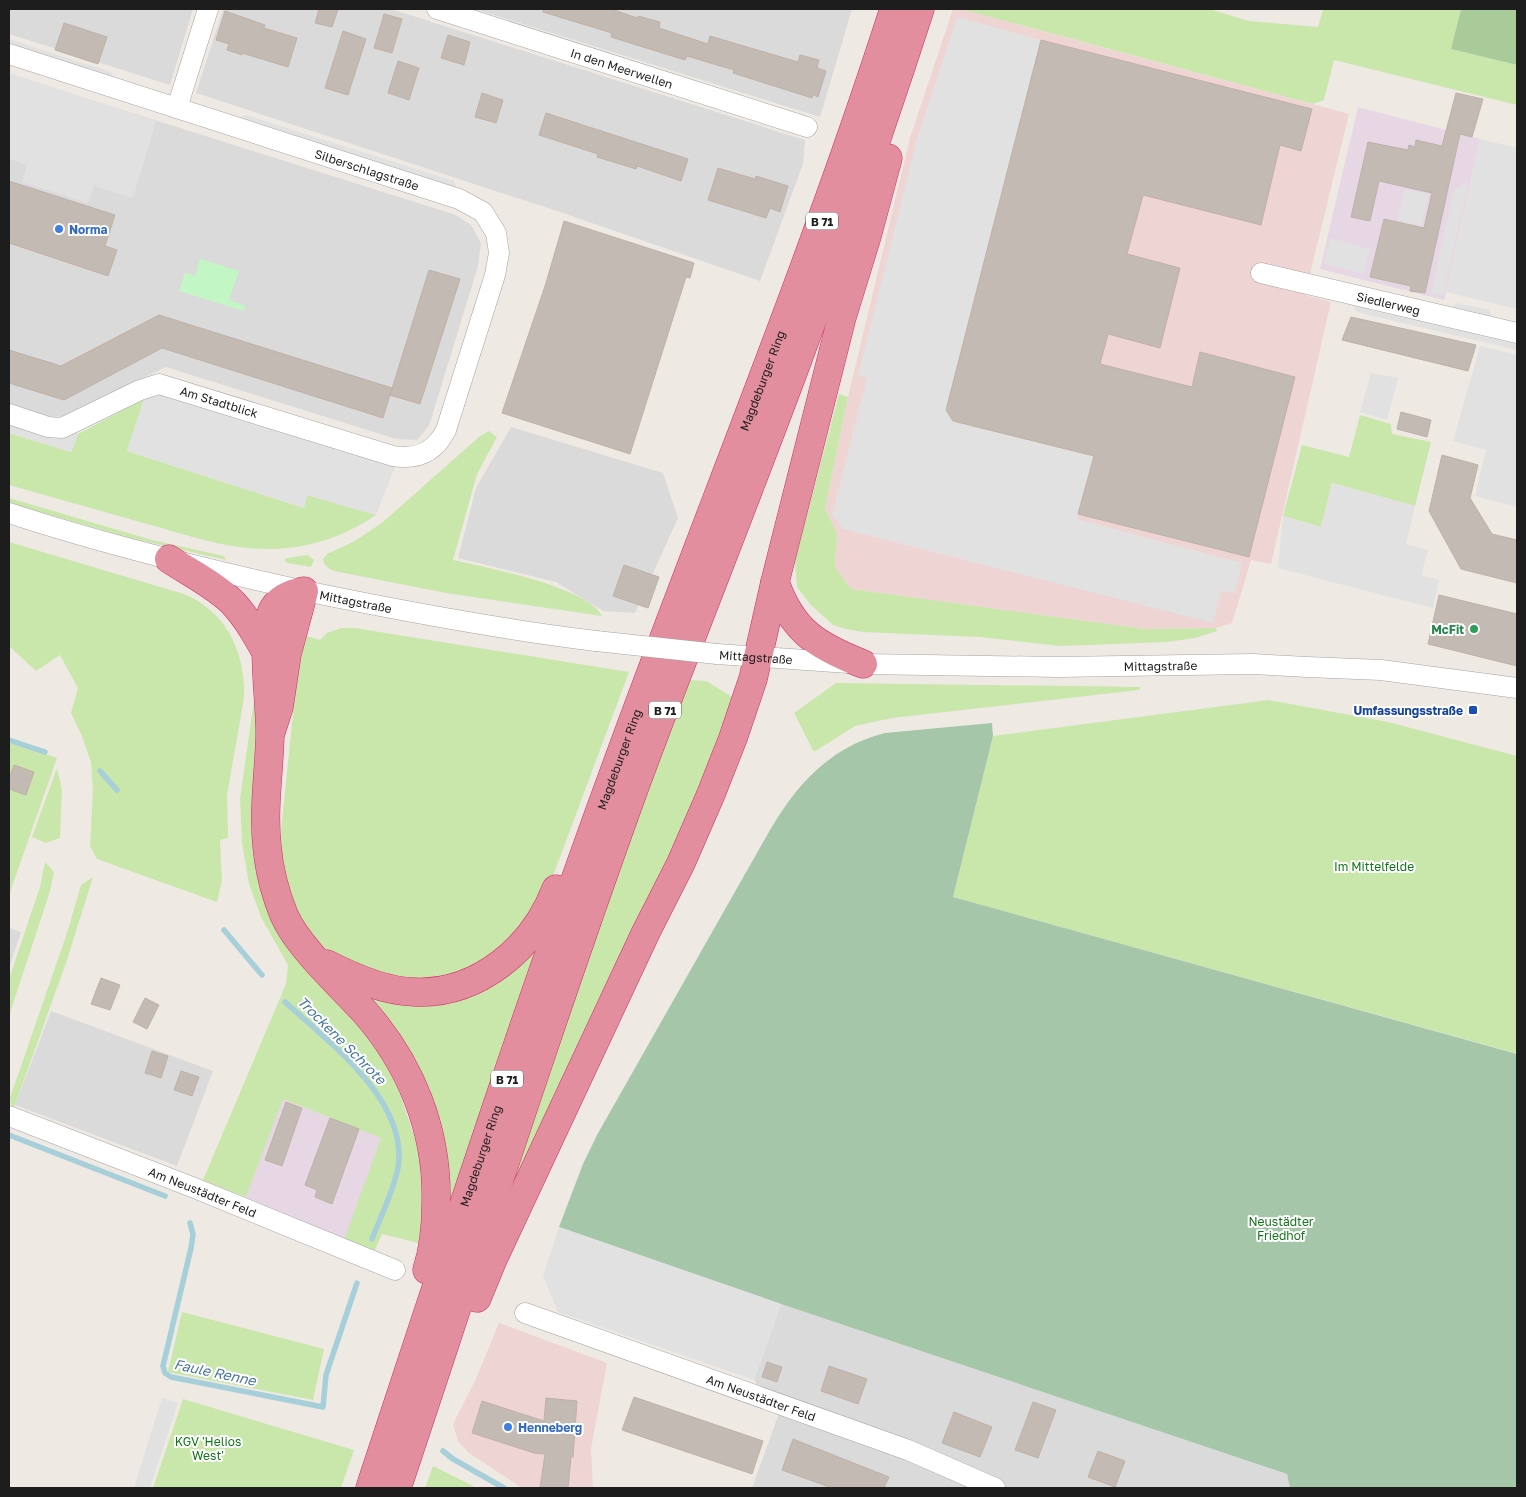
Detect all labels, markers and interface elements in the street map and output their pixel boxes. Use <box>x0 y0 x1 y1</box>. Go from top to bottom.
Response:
street label: In den Meerwellen <box>569 45 675 91</box>
street label: Silberschlagstraße <box>313 146 421 193</box>
road number: B 71 <box>806 212 838 230</box>
place label: Norma <box>69 222 108 237</box>
marker: Norma <box>53 223 65 235</box>
street label: Siedlerweg <box>1355 288 1422 318</box>
street label: Magdeburger Ring <box>736 328 788 433</box>
street label: Am Stadtblick <box>178 383 260 421</box>
street label: Mittagstraße <box>318 587 393 616</box>
place label: McFit <box>1431 622 1464 637</box>
marker: McFit <box>1468 623 1480 635</box>
street label: Mittagstraße <box>719 647 793 667</box>
street label: Mittagstraße <box>1124 657 1198 673</box>
road number: B 71 <box>649 702 681 718</box>
place label: Umfassungsstraße <box>1354 703 1463 718</box>
marker: Umfassungsstraße <box>1467 704 1479 716</box>
street label: Magdeburger Ring <box>593 707 644 812</box>
park label: Im Mittelfelde <box>1334 859 1414 874</box>
water label: Trockene Schrote <box>294 992 390 1088</box>
road number: B 71 <box>491 1070 523 1088</box>
street label: Magdeburger Ring <box>456 1103 504 1209</box>
street label: Am Neustädter Feld <box>147 1163 259 1220</box>
park label: Neustädter Friedhof <box>1248 1214 1314 1243</box>
water label: Faule Renne <box>173 1355 258 1389</box>
street label: Am Neustädter Feld <box>705 1371 818 1424</box>
place label: Henneberg <box>518 1420 582 1435</box>
marker: Henneberg <box>502 1421 514 1433</box>
park label: KGV 'Helios West' <box>175 1434 241 1463</box>

